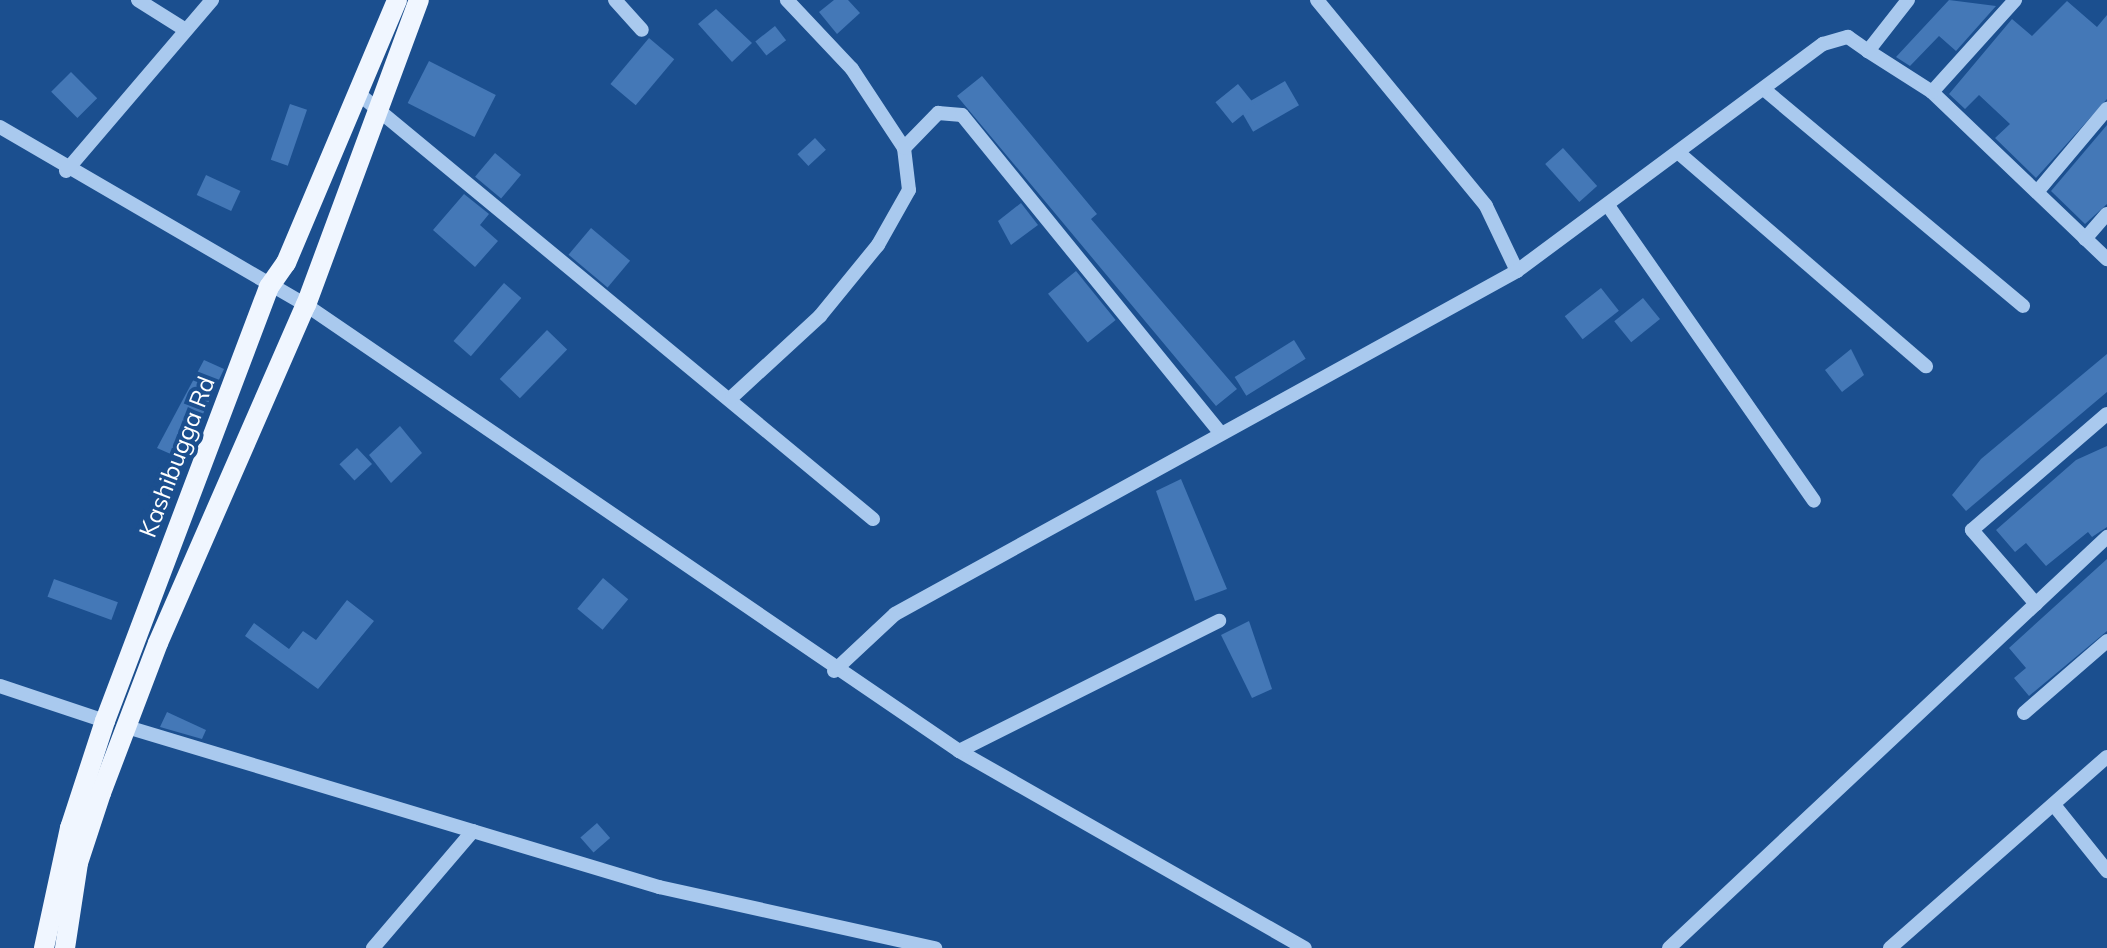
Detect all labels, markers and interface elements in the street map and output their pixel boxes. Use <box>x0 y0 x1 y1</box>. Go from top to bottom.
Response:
street label: Kashibugga Rd <box>133 373 221 541</box>

